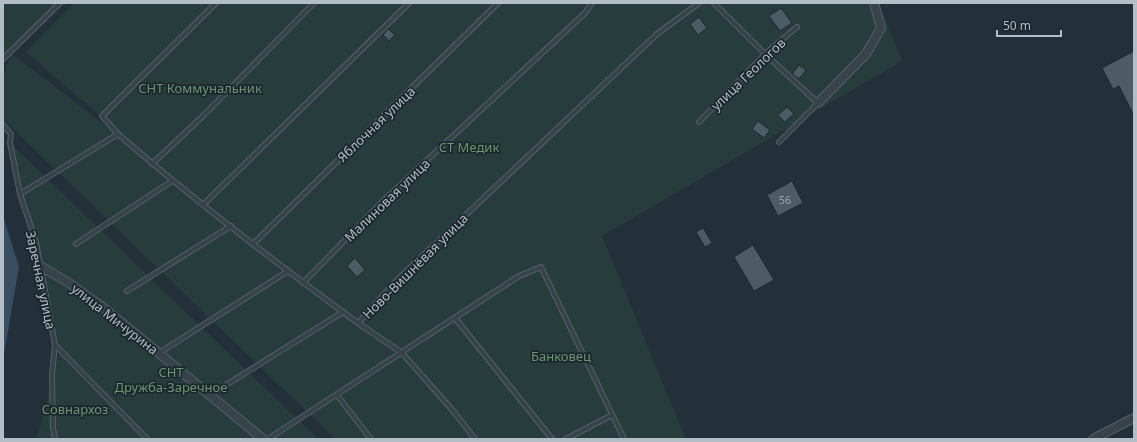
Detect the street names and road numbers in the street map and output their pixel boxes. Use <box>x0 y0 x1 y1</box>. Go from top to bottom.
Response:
street label: улица Геологов <box>707 34 789 114</box>
street label: Яблочная улица <box>333 82 419 166</box>
street label: Малиновая улица <box>340 154 434 246</box>
street label: Ново-Вишнёвая улица <box>358 209 472 323</box>
street label: Заречная улица <box>22 229 60 331</box>
street label: улица Мичурина <box>68 279 162 359</box>

